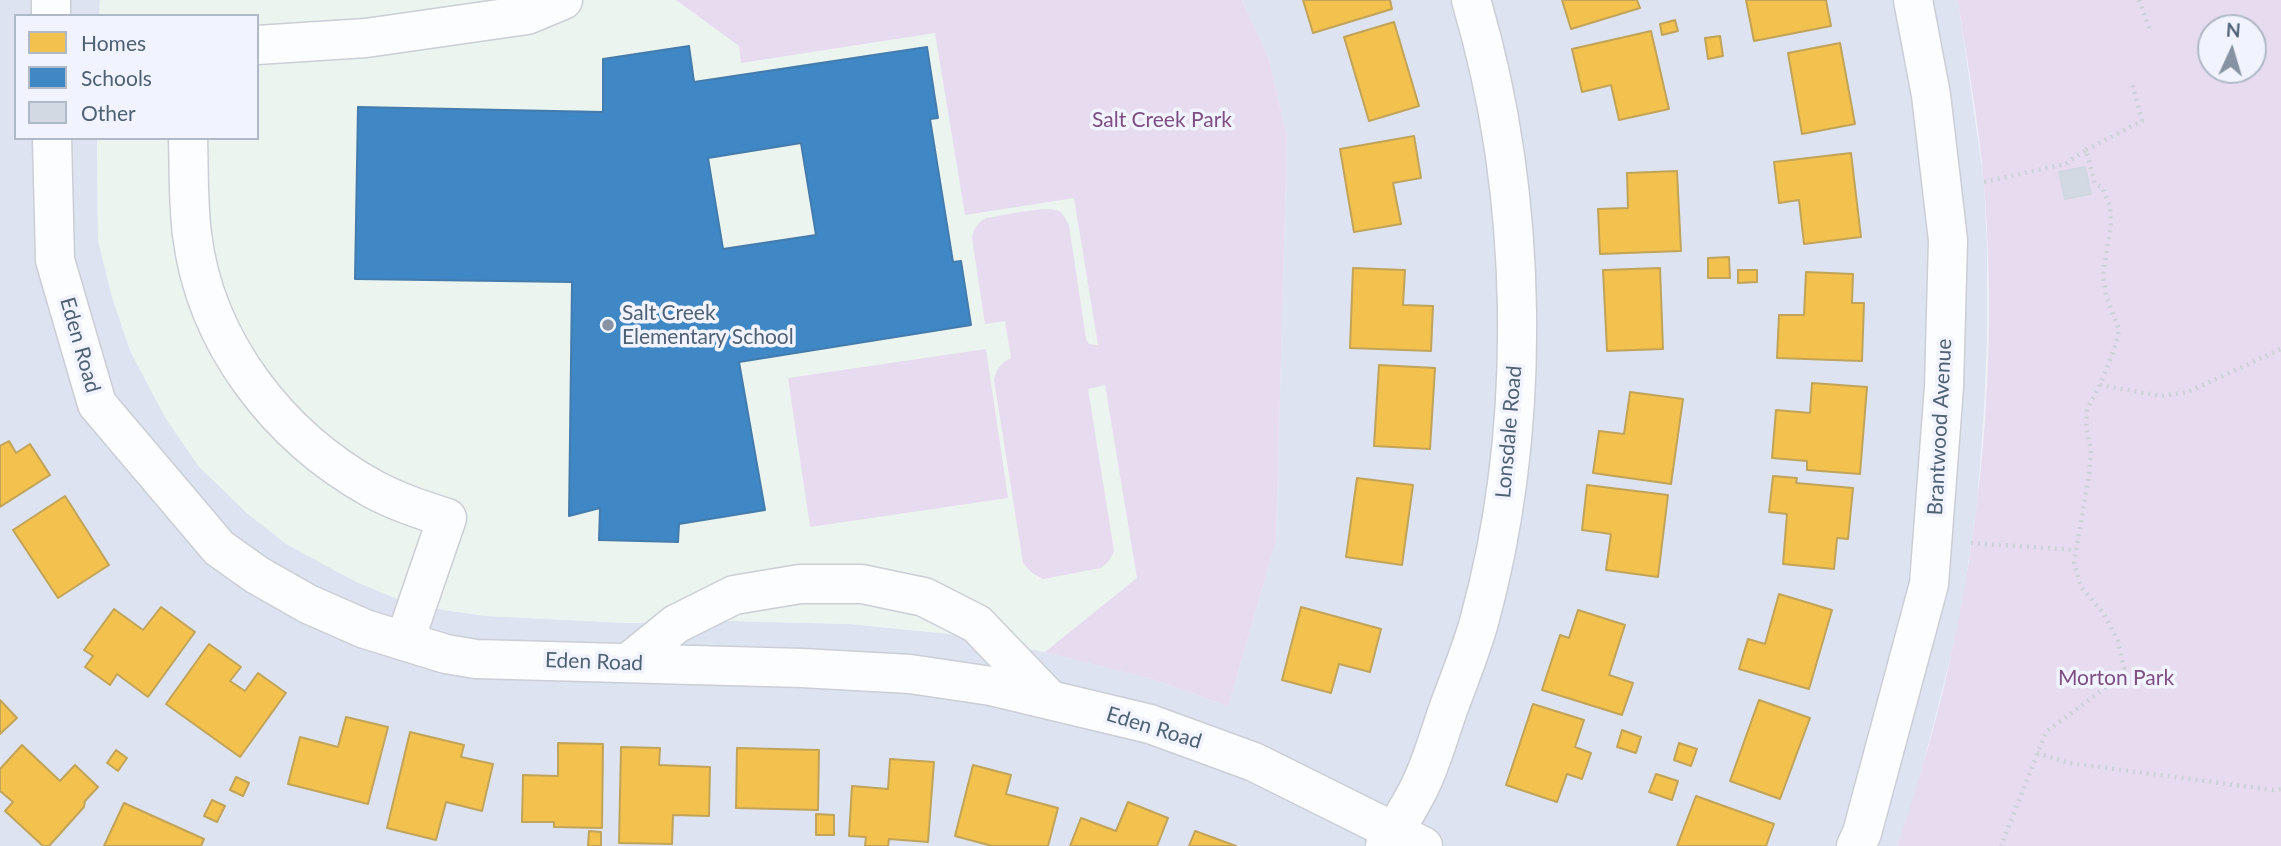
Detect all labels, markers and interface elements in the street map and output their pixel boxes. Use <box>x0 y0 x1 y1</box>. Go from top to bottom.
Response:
legend <box>14 14 259 140</box>
north arrow <box>2197 14 2267 84</box>
text: N <box>2225 18 2241 42</box>
text: Homes <box>81 30 146 55</box>
text: Schools <box>81 65 152 90</box>
text: Other <box>81 100 136 125</box>
park label: Salt Creek Park <box>1092 107 1232 133</box>
street label: Eden Road <box>54 294 106 396</box>
place label: Salt Creek Elementary School <box>622 300 794 350</box>
marker: Salt Creek Elementary School <box>600 317 616 333</box>
street label: Brantwood Avenue <box>1923 338 1957 516</box>
street label: Lonsdale Road <box>1491 365 1527 499</box>
street label: Eden Road <box>544 648 644 676</box>
park label: Morton Park <box>2058 665 2174 691</box>
street label: Eden Road <box>1103 702 1205 754</box>

